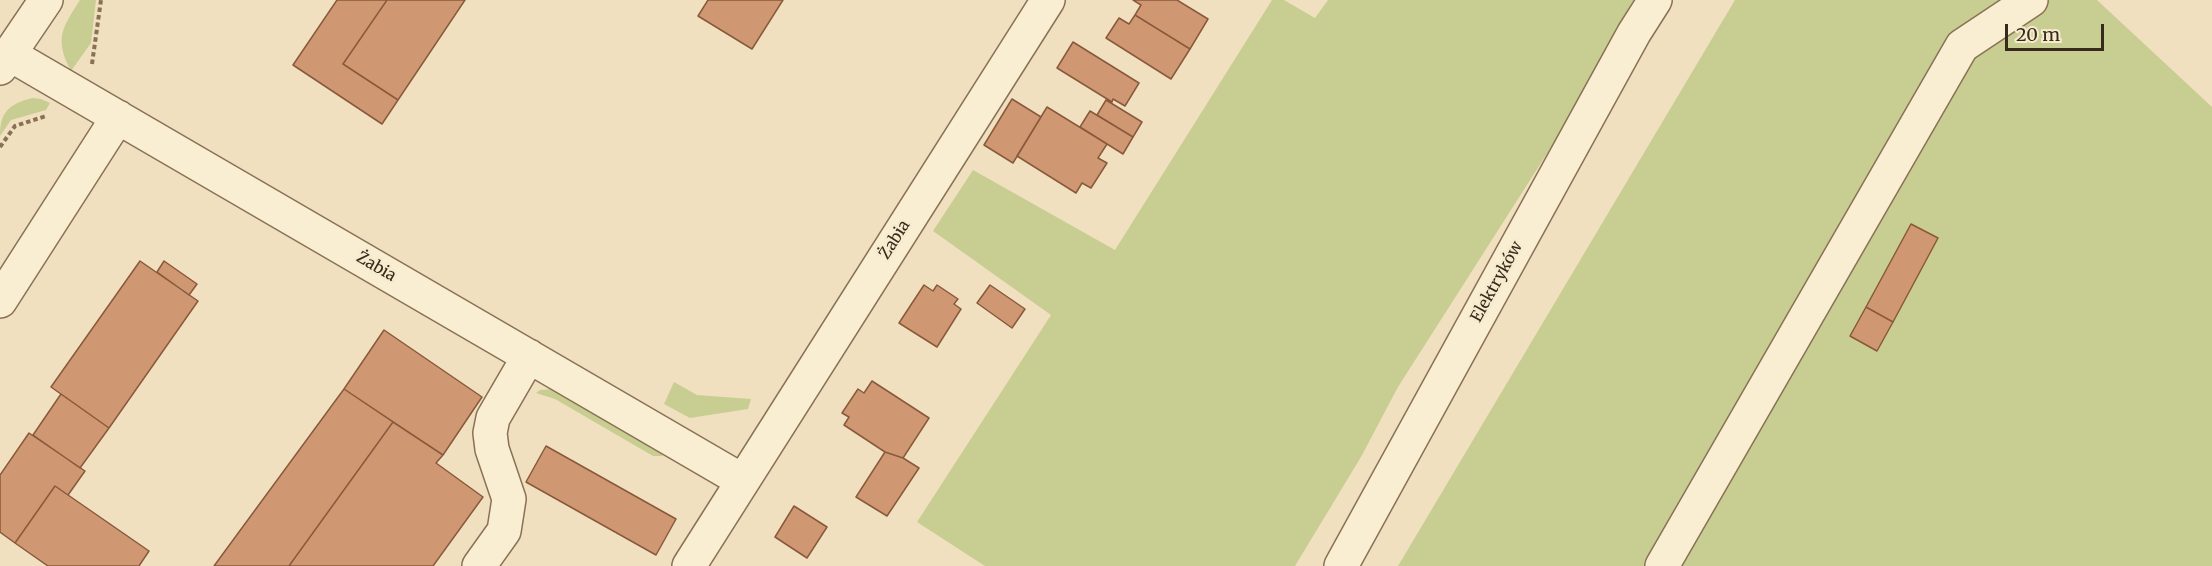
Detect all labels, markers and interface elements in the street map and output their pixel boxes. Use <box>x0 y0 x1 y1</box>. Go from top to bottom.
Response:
scale bar <box>2008 12 2107 50</box>
text: 20 m <box>2016 23 2060 46</box>
street label: Żabia <box>876 217 914 263</box>
street label: Elektryków <box>1467 238 1527 326</box>
street label: Żabia <box>353 248 399 286</box>

